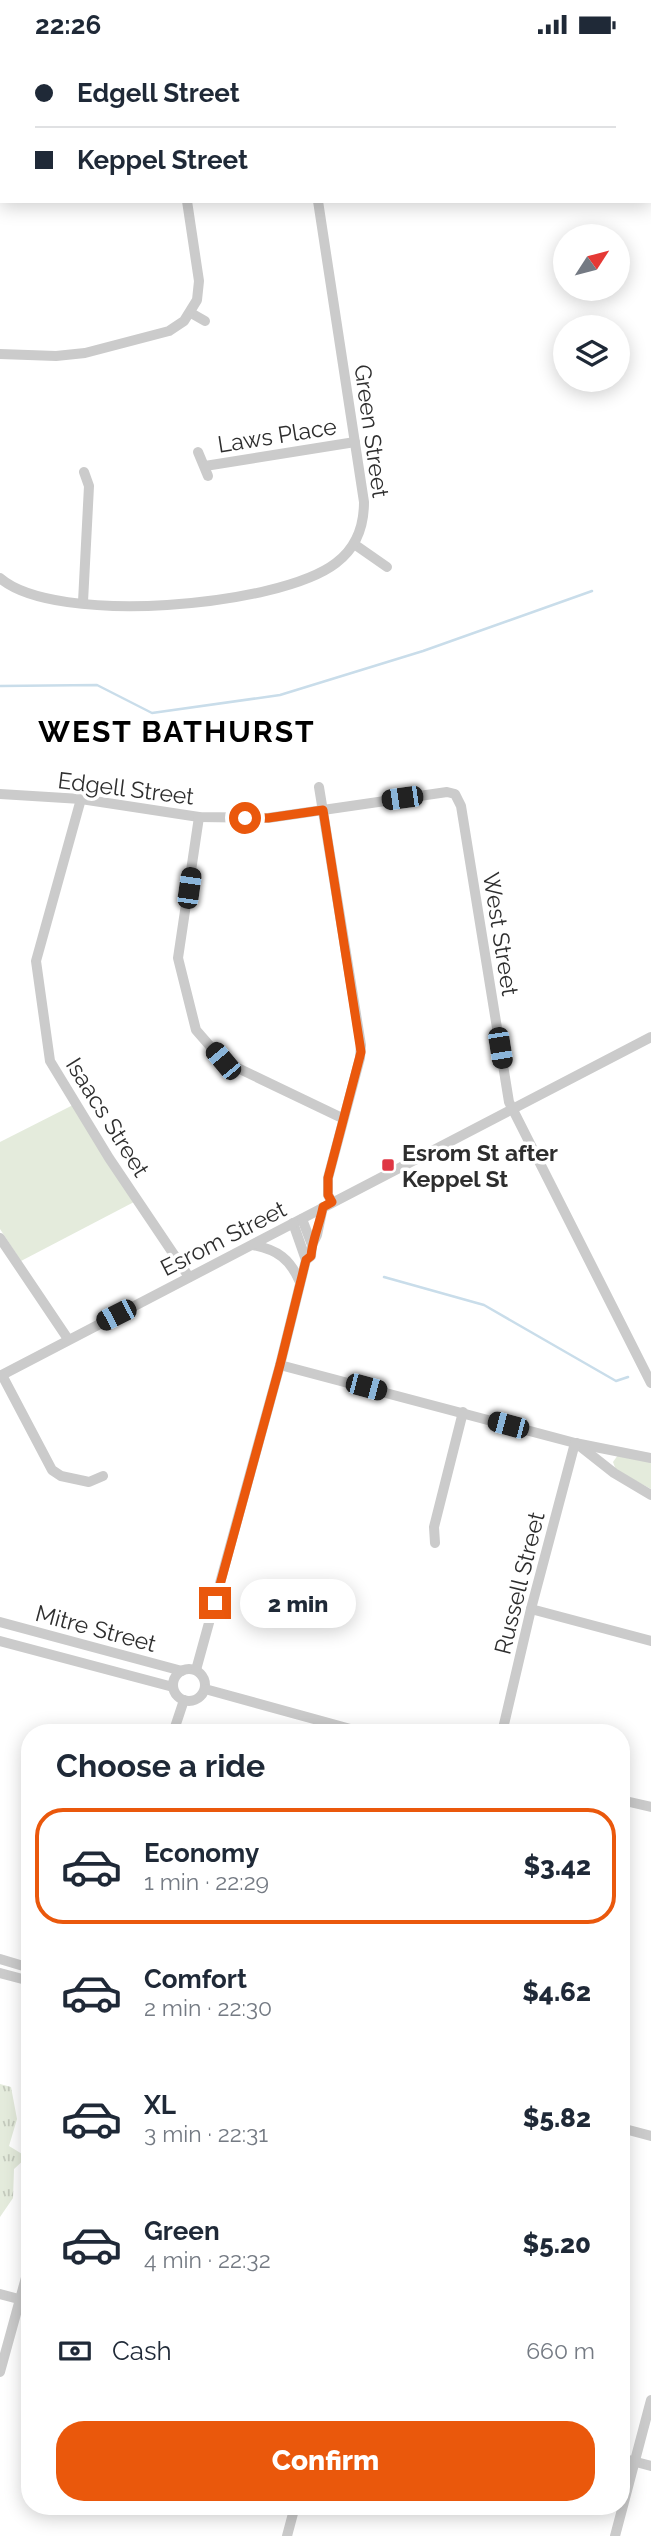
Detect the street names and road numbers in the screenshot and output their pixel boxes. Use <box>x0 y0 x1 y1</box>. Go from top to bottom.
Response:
street label: Green Street <box>349 363 395 500</box>
street label: Laws Place <box>216 412 338 458</box>
street label: Edgell Street <box>56 766 196 810</box>
street label: West Street <box>478 870 524 998</box>
street label: Isaacs Street <box>61 1053 155 1182</box>
street label: Esrom Street <box>156 1195 291 1281</box>
street label: Russell Street <box>488 1509 550 1657</box>
street label: Mitre Street <box>33 1599 160 1657</box>

